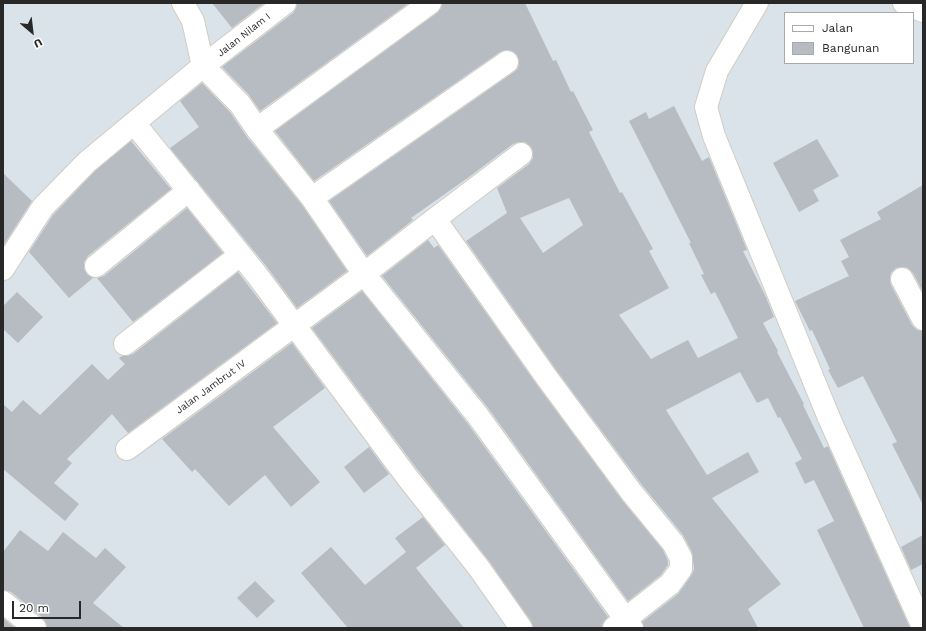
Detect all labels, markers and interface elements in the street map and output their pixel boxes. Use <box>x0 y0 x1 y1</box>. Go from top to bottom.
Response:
street label: Jalan Nilam I <box>215 11 273 59</box>
north arrow <box>12 12 52 52</box>
legend <box>784 12 914 64</box>
text: Jalan <box>822 21 853 35</box>
text: U <box>31 35 44 51</box>
text: Bangunan <box>822 41 880 55</box>
street label: Jalan Jambrut IV <box>174 358 248 416</box>
scale bar <box>14 593 83 619</box>
text: 20 m <box>19 601 49 615</box>

